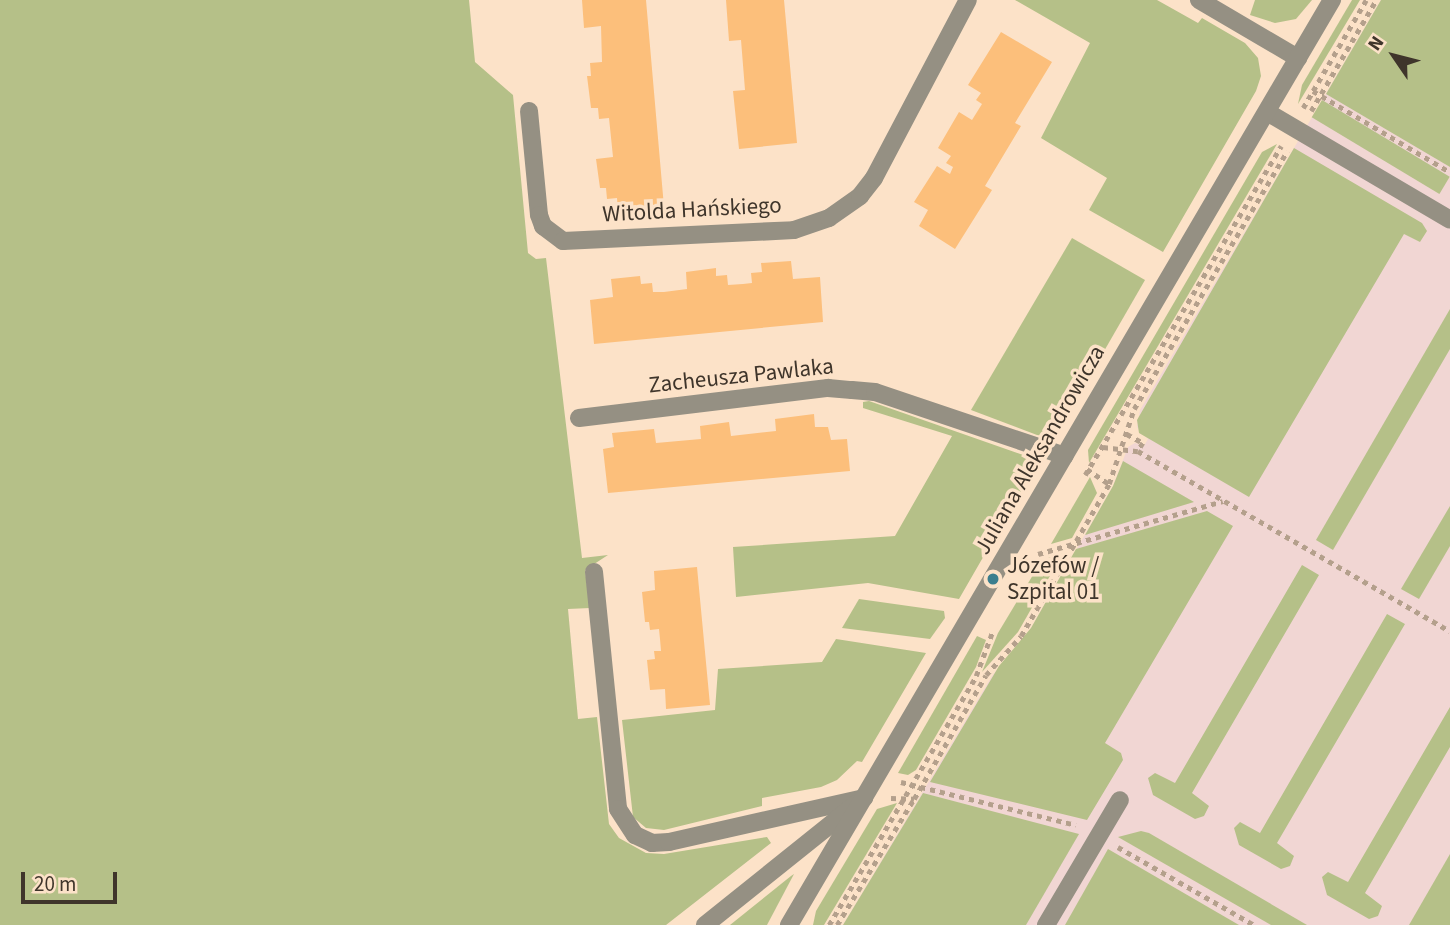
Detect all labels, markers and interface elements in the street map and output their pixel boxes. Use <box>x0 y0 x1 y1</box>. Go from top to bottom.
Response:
north arrow <box>1359 21 1429 91</box>
text: N <box>1362 31 1391 57</box>
street label: Witolda Hańskiego <box>602 192 782 228</box>
street label: Juliana Aleksandrowicza <box>969 341 1111 559</box>
street label: Zacheusza Pawlaka <box>647 353 835 399</box>
place label: Józefów / Szpital 01 <box>1007 552 1100 606</box>
marker: Józefów / Szpital 01 <box>985 571 1001 587</box>
scale bar <box>24 858 121 902</box>
text: 20 m <box>34 869 76 899</box>

